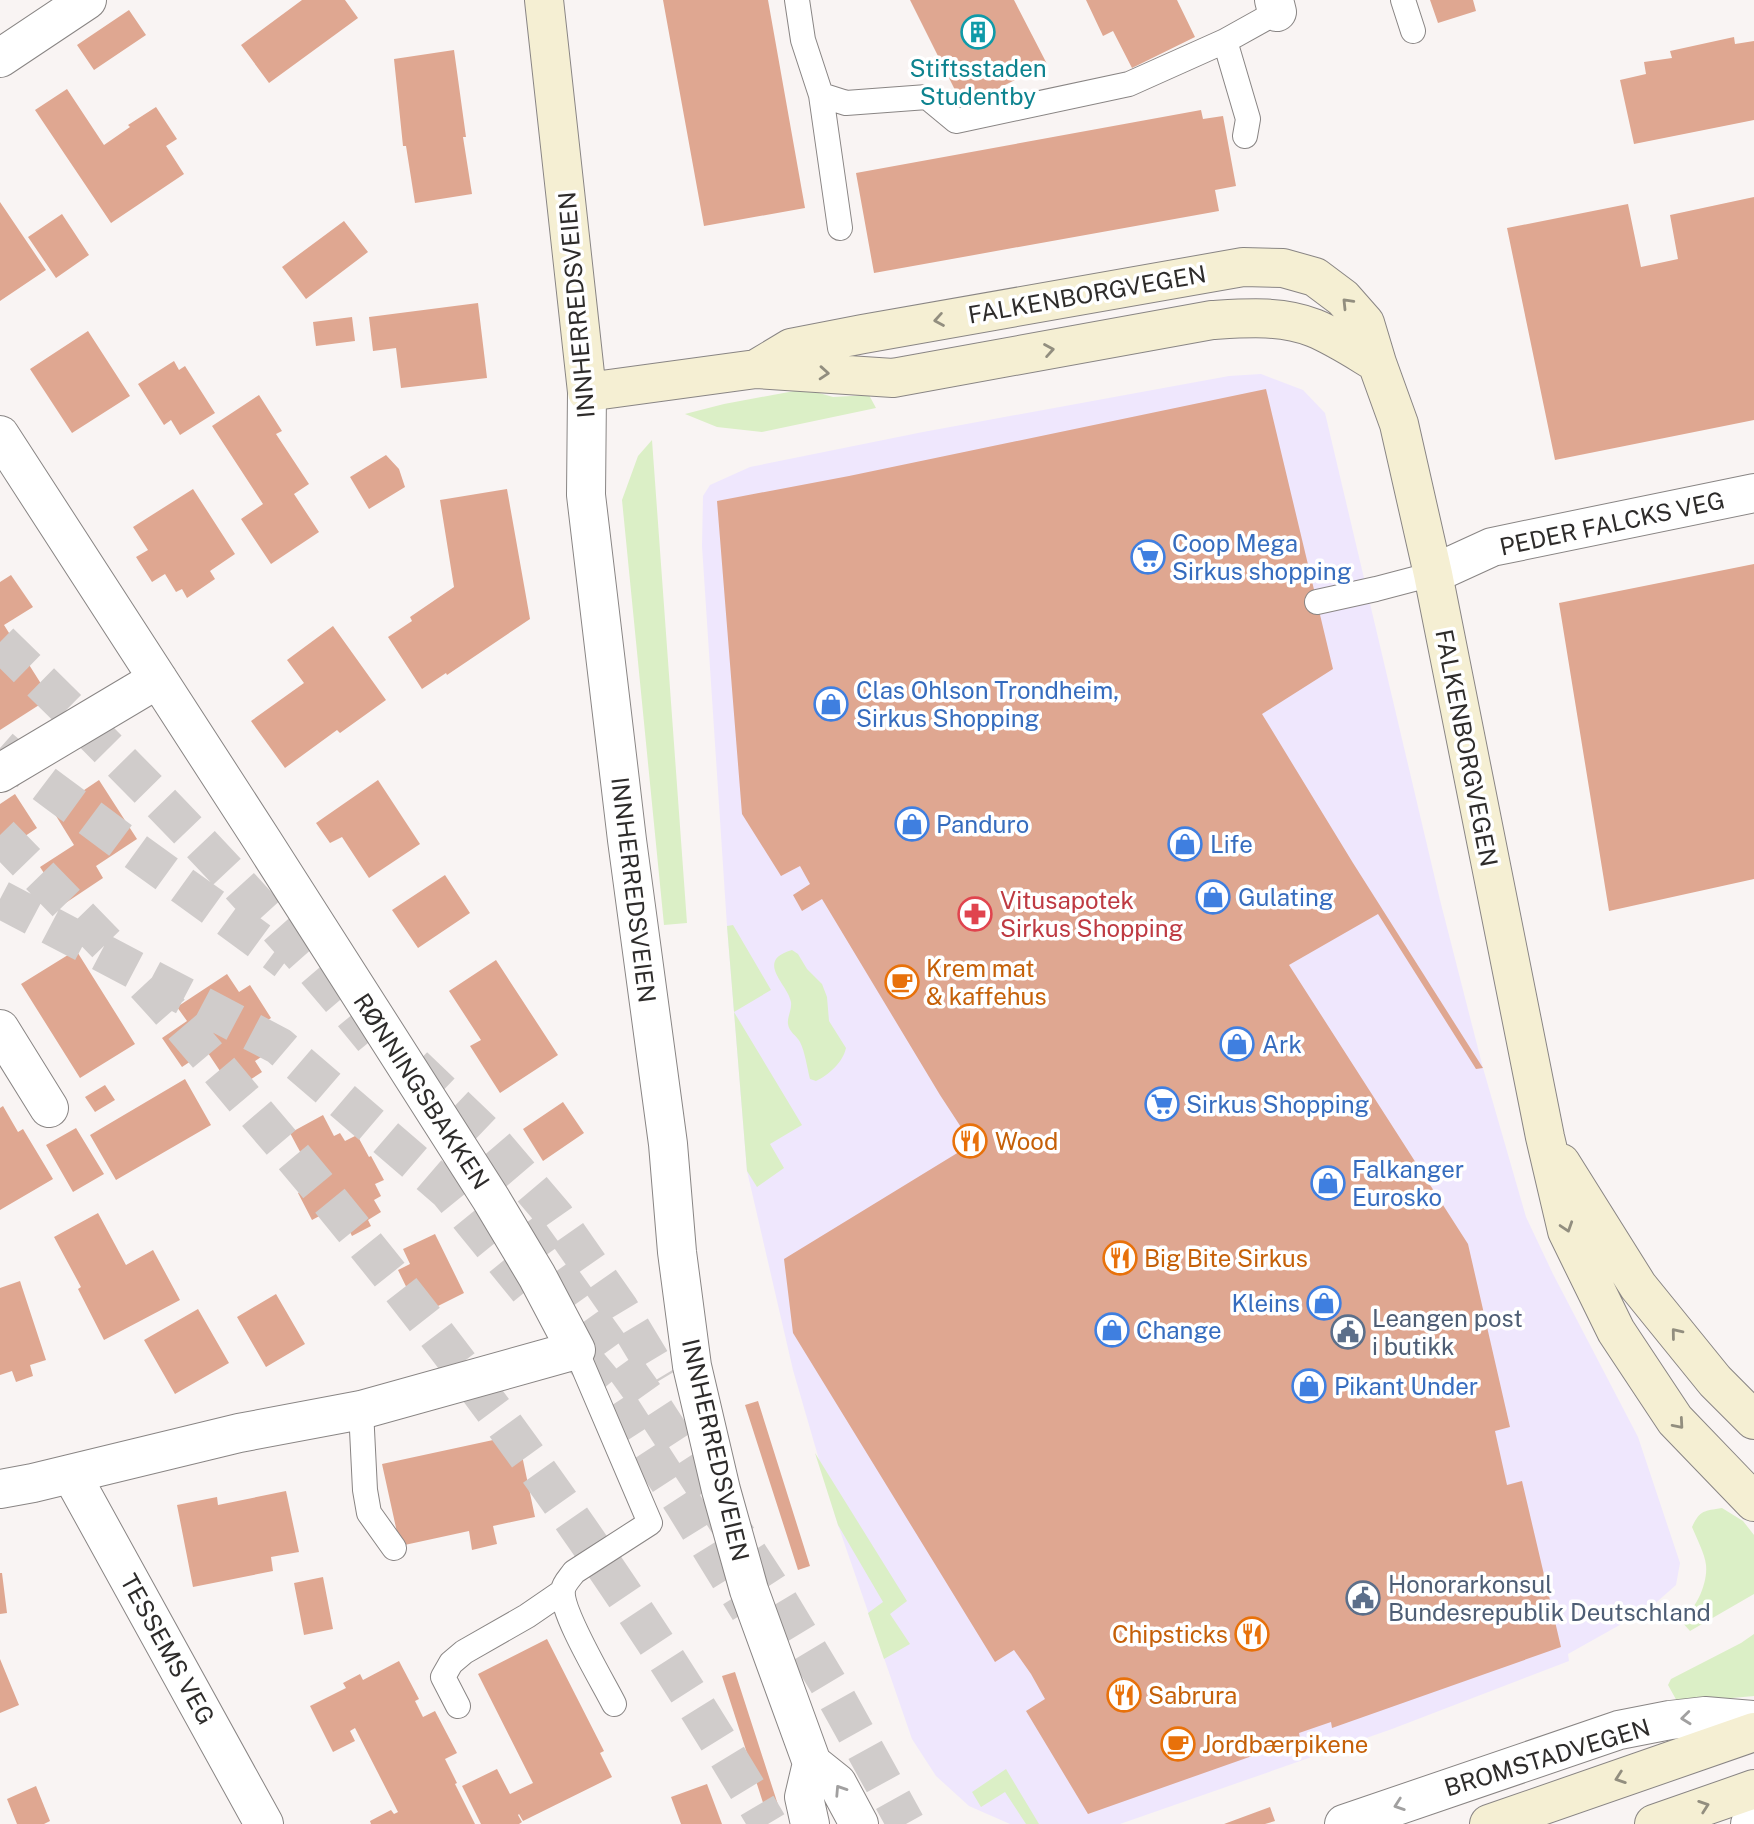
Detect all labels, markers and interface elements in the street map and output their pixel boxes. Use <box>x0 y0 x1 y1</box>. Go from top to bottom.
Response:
building icon: Stiftsstaden Studentby <box>959 13 997 51</box>
place label: Stiftsstaden Studentby <box>909 54 1047 110</box>
street label: INNHERREDSVEIEN <box>552 191 600 419</box>
street label: FALKENBORGVEGEN <box>966 259 1208 329</box>
one-way arrow <box>1343 298 1355 311</box>
one-way arrow <box>933 312 945 327</box>
one-way arrow <box>1043 343 1055 358</box>
one-way arrow <box>819 365 830 380</box>
street label: PEDER FALCKS VEG <box>1497 485 1727 561</box>
place label: Coop Mega Sirkus shopping <box>1172 529 1352 585</box>
supermarket icon: Coop Mega Sirkus shopping <box>1129 538 1167 576</box>
street label: FALKENBORGVEGEN <box>1430 627 1504 869</box>
place label: Clas Ohlson Trondheim, Sirkus Shopping <box>856 676 1119 732</box>
shop icon: Clas Ohlson Trondheim, Sirkus Shopping <box>812 685 850 723</box>
street label: INNHERREDSVEIEN <box>606 776 662 1004</box>
shop icon: Panduro <box>893 805 931 843</box>
place label: Panduro <box>936 810 1029 838</box>
shop icon: Life <box>1166 825 1204 863</box>
place label: Life <box>1210 830 1253 858</box>
shop icon: Gulating <box>1194 878 1232 916</box>
place label: Gulating <box>1238 883 1334 911</box>
place label: Vitusapotek Sirkus Shopping <box>1000 886 1184 942</box>
pharmacy icon: Vitusapotek Sirkus Shopping <box>956 895 994 933</box>
place label: Krem mat & kaffehus <box>926 954 1047 1010</box>
cafe icon: Krem mat & kaffehus <box>883 963 921 1001</box>
street label: RØNNINGSBAKKEN <box>348 988 496 1194</box>
shop icon: Ark <box>1218 1025 1256 1063</box>
place label: Ark <box>1262 1030 1302 1058</box>
supermarket icon: Sirkus Shopping <box>1143 1085 1181 1123</box>
place label: Sirkus Shopping <box>1186 1090 1370 1118</box>
restaurant icon: Wood <box>951 1122 989 1160</box>
place label: Wood <box>995 1127 1058 1155</box>
place label: Falkanger Eurosko <box>1352 1155 1464 1211</box>
shop icon: Falkanger Eurosko <box>1309 1164 1347 1202</box>
one-way arrow <box>1559 1221 1573 1233</box>
restaurant icon: Big Bite Sirkus <box>1101 1239 1139 1277</box>
place label: Big Bite Sirkus <box>1144 1244 1308 1272</box>
shop icon: Kleins <box>1305 1284 1343 1322</box>
place label: Kleins <box>1231 1289 1300 1317</box>
place label: Leangen post i butikk <box>1372 1304 1523 1360</box>
shop icon: Change <box>1093 1311 1131 1349</box>
public building icon: Leangen post i butikk <box>1329 1313 1367 1351</box>
place label: Change <box>1136 1316 1222 1344</box>
one-way arrow <box>1672 1328 1685 1340</box>
street label: INNHERREDSVEIEN <box>677 1336 755 1564</box>
shop icon: Pikant Under <box>1290 1367 1328 1405</box>
place label: Pikant Under <box>1334 1372 1478 1400</box>
one-way arrow <box>1671 1416 1683 1429</box>
street label: TESSEMS VEG <box>115 1569 221 1729</box>
place label: Honorarkonsul Bundesrepublik Deutschland <box>1388 1570 1711 1626</box>
public building icon: Honorarkonsul Bundesrepublik Deutschland <box>1344 1579 1382 1617</box>
restaurant icon: Chipsticks <box>1233 1615 1271 1653</box>
place label: Chipsticks <box>1112 1620 1228 1648</box>
restaurant icon: Sabrura <box>1105 1676 1143 1714</box>
place label: Sabrura <box>1148 1681 1237 1709</box>
one-way arrow <box>1680 1710 1691 1725</box>
street label: BROMSTADVEGEN <box>1441 1712 1653 1802</box>
cafe icon: Jordbærpikene <box>1159 1725 1197 1763</box>
place label: Jordbærpikene <box>1202 1730 1368 1758</box>
one-way arrow <box>1615 1770 1627 1784</box>
one-way arrow <box>835 1785 848 1798</box>
one-way arrow <box>1393 1797 1405 1811</box>
one-way arrow <box>1697 1800 1710 1814</box>

